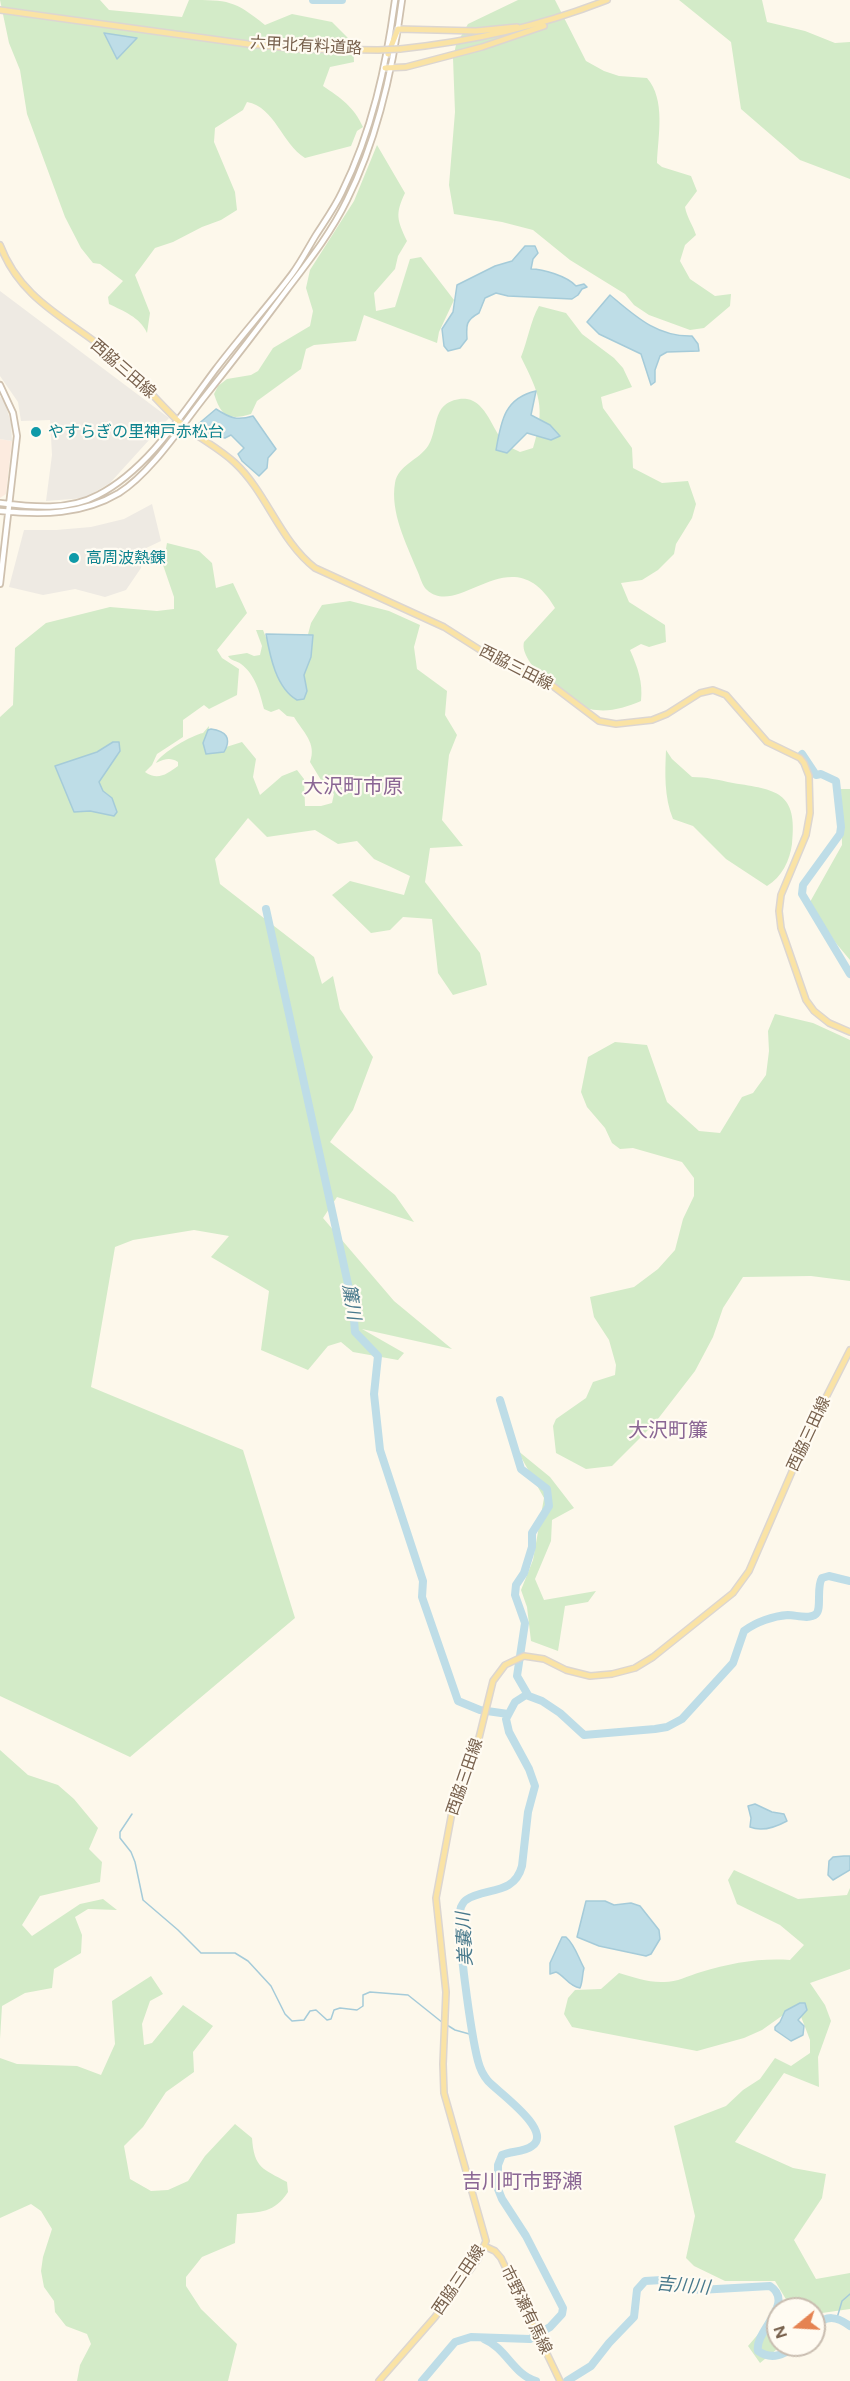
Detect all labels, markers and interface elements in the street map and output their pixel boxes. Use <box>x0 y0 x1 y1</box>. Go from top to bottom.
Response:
street label: 六甲北有料道路 <box>250 33 362 59</box>
street label: 西脇三田線 <box>87 336 159 402</box>
place label: やすらぎの里神戸赤松台 <box>48 422 224 442</box>
marker: やすらぎの里神戸赤松台 <box>29 425 43 439</box>
place label: 高周波熱錬 <box>86 548 166 568</box>
marker: 高周波熱錬 <box>67 551 81 565</box>
street label: 西脇三田線 <box>476 641 556 695</box>
district label: 大沢町市原 <box>303 775 403 799</box>
water label: 簾川 <box>338 1283 364 1321</box>
street label: 西脇三田線 <box>783 1394 835 1474</box>
district label: 大沢町簾 <box>628 1419 708 1443</box>
street label: 西脇三田線 <box>443 1736 487 1818</box>
water label: 美嚢川 <box>453 1911 477 1967</box>
district label: 吉川町市野瀬 <box>462 2170 582 2194</box>
street label: 西脇三田線 <box>429 2241 489 2319</box>
street label: 市野瀬有馬線 <box>496 2263 556 2357</box>
water label: 吉川川 <box>655 2273 711 2299</box>
north arrow <box>766 2297 826 2357</box>
text: N <box>769 2323 791 2341</box>

